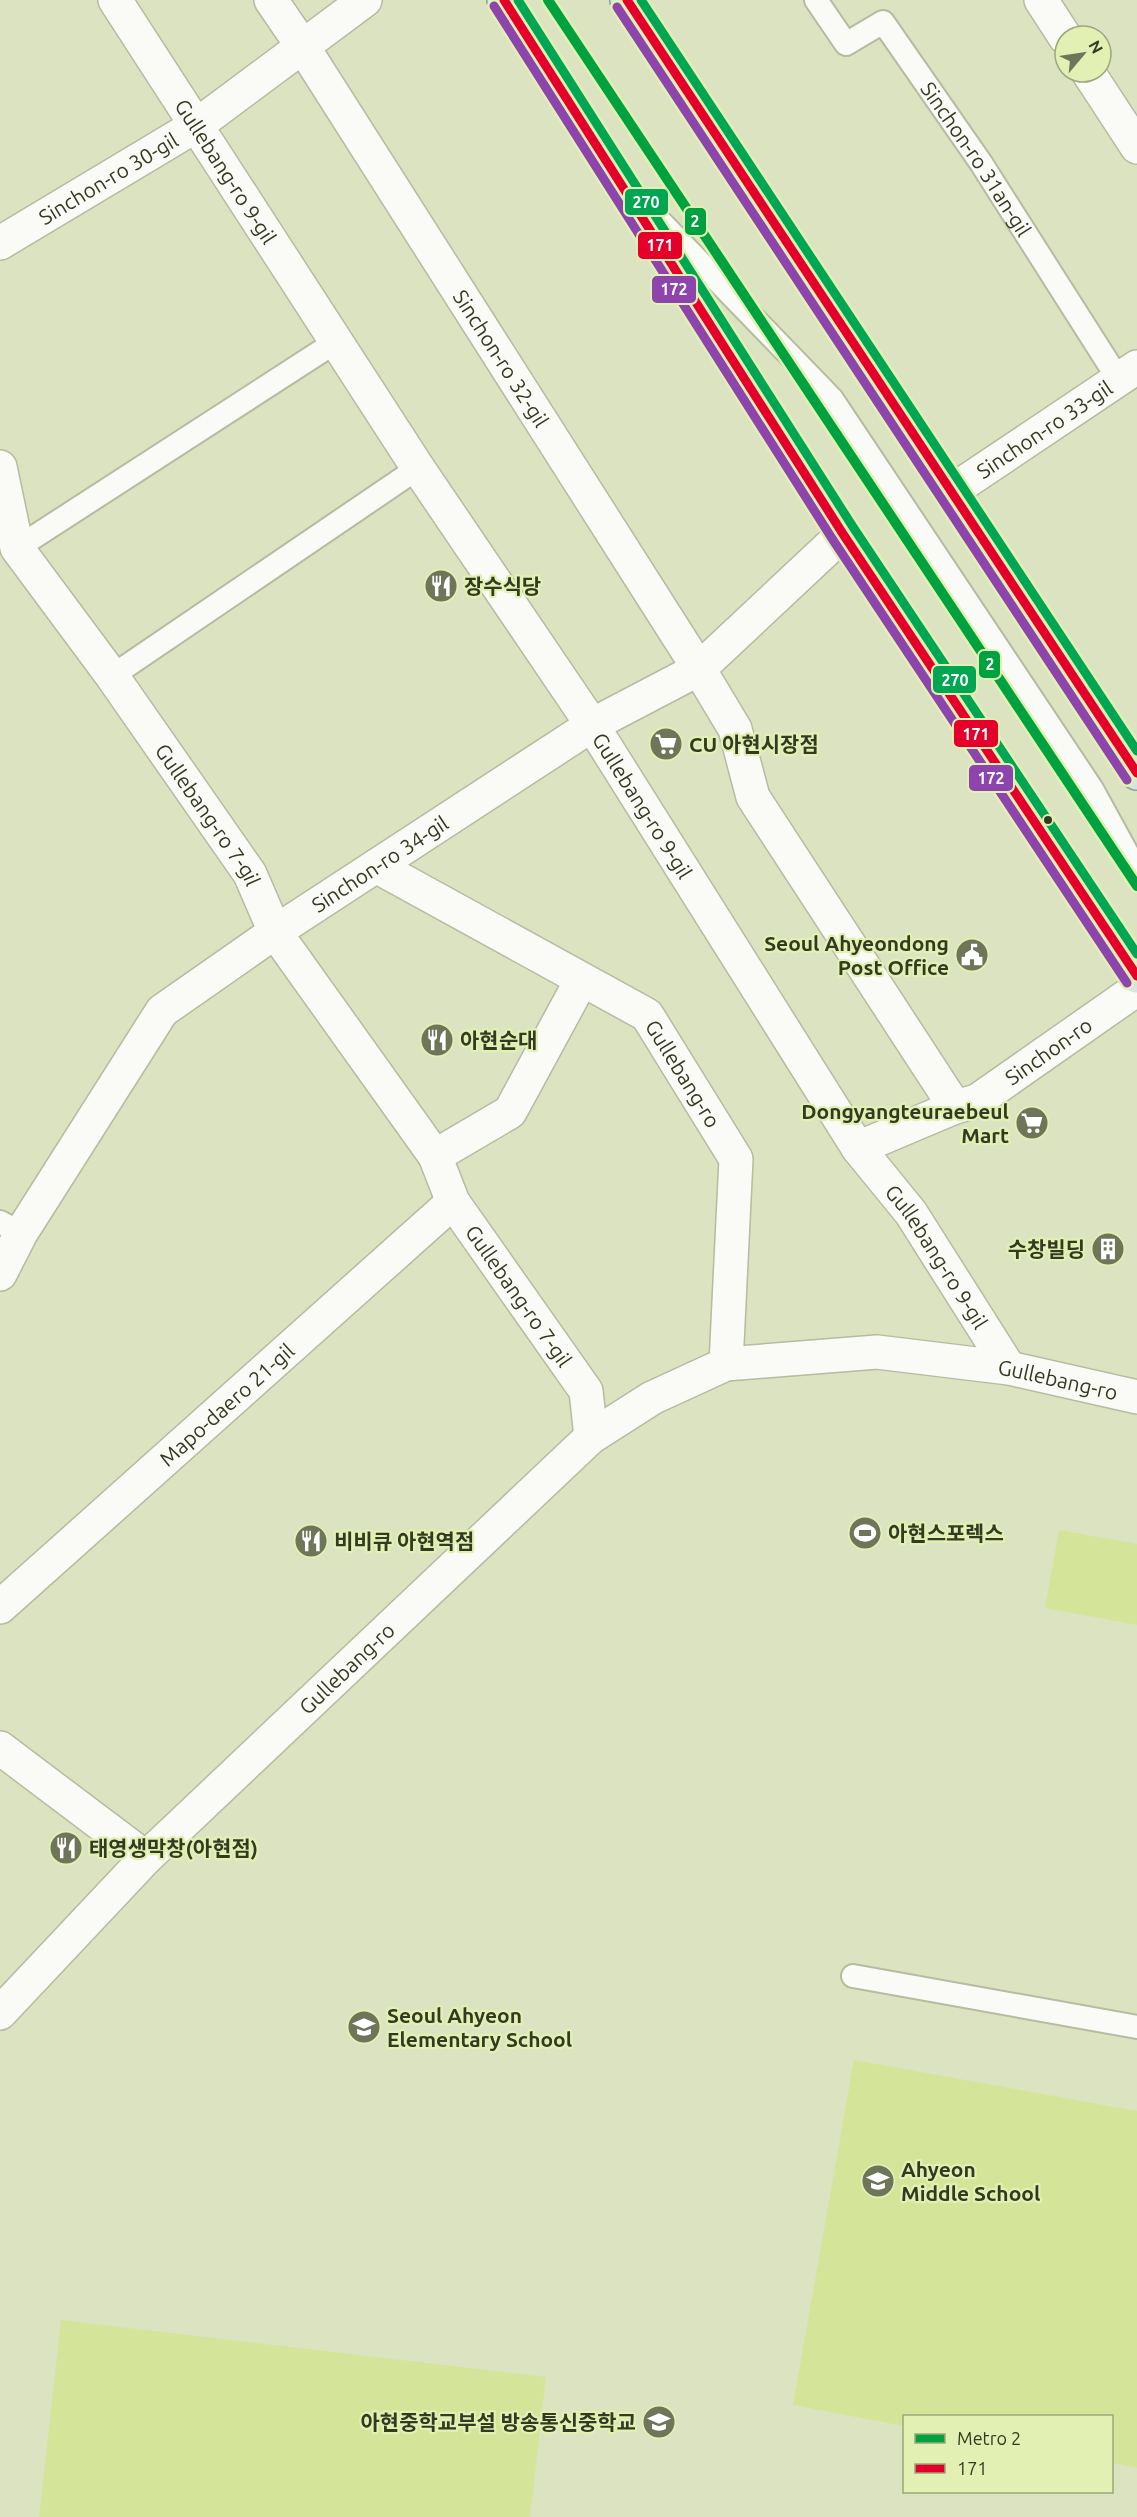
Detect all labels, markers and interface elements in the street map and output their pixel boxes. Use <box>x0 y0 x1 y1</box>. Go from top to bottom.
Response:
north arrow <box>1053 24 1113 84</box>
text: N <box>1085 37 1107 56</box>
street label: Sinchon-ro 31an-gil <box>916 77 1036 241</box>
street label: Gullebang-ro 9-gil <box>170 94 281 248</box>
street label: Sinchon-ro 30-gil <box>34 127 182 229</box>
line badge: 270 <box>624 188 669 216</box>
text: 270 <box>632 193 660 211</box>
line badge: 2 <box>684 207 707 236</box>
text: 2 <box>690 212 700 230</box>
line badge: 171 <box>637 231 683 260</box>
text: 171 <box>646 236 674 254</box>
line badge: 172 <box>651 275 697 304</box>
text: 172 <box>660 280 688 298</box>
street label: Sinchon-ro 32-gil <box>449 285 554 431</box>
street label: Sinchon-ro 33-gil <box>972 375 1116 483</box>
restaurant icon: 장수식당 <box>423 568 459 604</box>
place label: 장수식당 <box>464 574 541 598</box>
line badge: 2 <box>978 650 1001 679</box>
text: 2 <box>985 655 995 673</box>
line badge: 270 <box>932 665 977 694</box>
text: 270 <box>941 671 969 689</box>
line badge: 171 <box>953 719 999 748</box>
text: 171 <box>962 725 990 743</box>
supermarket icon: CU 아현시장점 <box>648 726 684 762</box>
street label: Gullebang-ro 9-gil <box>588 728 697 883</box>
place label: CU 아현시장점 <box>689 732 819 756</box>
street label: Gullebang-ro 7-gil <box>151 739 265 889</box>
line badge: 172 <box>968 764 1014 792</box>
text: 172 <box>977 769 1005 787</box>
street label: Sinchon-ro 34-gil <box>307 810 452 917</box>
unlabelled marker <box>1042 814 1054 826</box>
place label: Seoul Ahyeondong Post Office <box>764 931 949 979</box>
public building icon: Seoul Ahyeondong Post Office <box>954 937 990 973</box>
street label: Sinchon-ro <box>1000 1012 1096 1090</box>
street label: Gullebang-ro <box>641 1015 725 1132</box>
restaurant icon: 아현순대 <box>419 1022 455 1058</box>
place label: 아현순대 <box>460 1028 537 1052</box>
place label: Dongyangteuraebeul Mart <box>801 1099 1009 1147</box>
supermarket icon: Dongyangteuraebeul Mart <box>1014 1105 1050 1141</box>
street label: Gullebang-ro 9-gil <box>881 1180 993 1333</box>
street label: Gullebang-ro 7-gil <box>461 1220 577 1371</box>
building icon: 수창빌딩 <box>1090 1231 1126 1267</box>
place label: 수창빌딩 <box>1008 1237 1085 1261</box>
street label: Mapo-daero 21-gil <box>155 1338 299 1471</box>
street label: Gullebang-ro <box>997 1355 1120 1404</box>
sports icon: 아현스포렉스 <box>847 1515 883 1551</box>
place label: 아현스포렉스 <box>888 1521 1004 1545</box>
restaurant icon: 비비큐 아현역점 <box>293 1523 329 1559</box>
place label: 비비큐 아현역점 <box>334 1529 474 1553</box>
street label: Gullebang-ro <box>294 1618 399 1719</box>
restaurant icon: 태영생막창(아현점) <box>48 1830 84 1866</box>
place label: 태영생막창(아현점) <box>89 1836 258 1860</box>
place label: Seoul Ahyeon Elementary School <box>387 2003 572 2051</box>
school or university icon: Seoul Ahyeon Elementary School <box>346 2009 382 2045</box>
place label: Ahyeon Middle School <box>901 2157 1040 2205</box>
school or university icon: Ahyeon Middle School <box>860 2163 896 2199</box>
school or university icon: 아현중학교부설 방송통신중학교 <box>641 2404 677 2440</box>
place label: 아현중학교부설 방송통신중학교 <box>361 2410 636 2434</box>
legend <box>903 2415 1113 2493</box>
text: Metro 2 <box>957 2428 1021 2448</box>
text: 171 <box>957 2458 987 2478</box>

